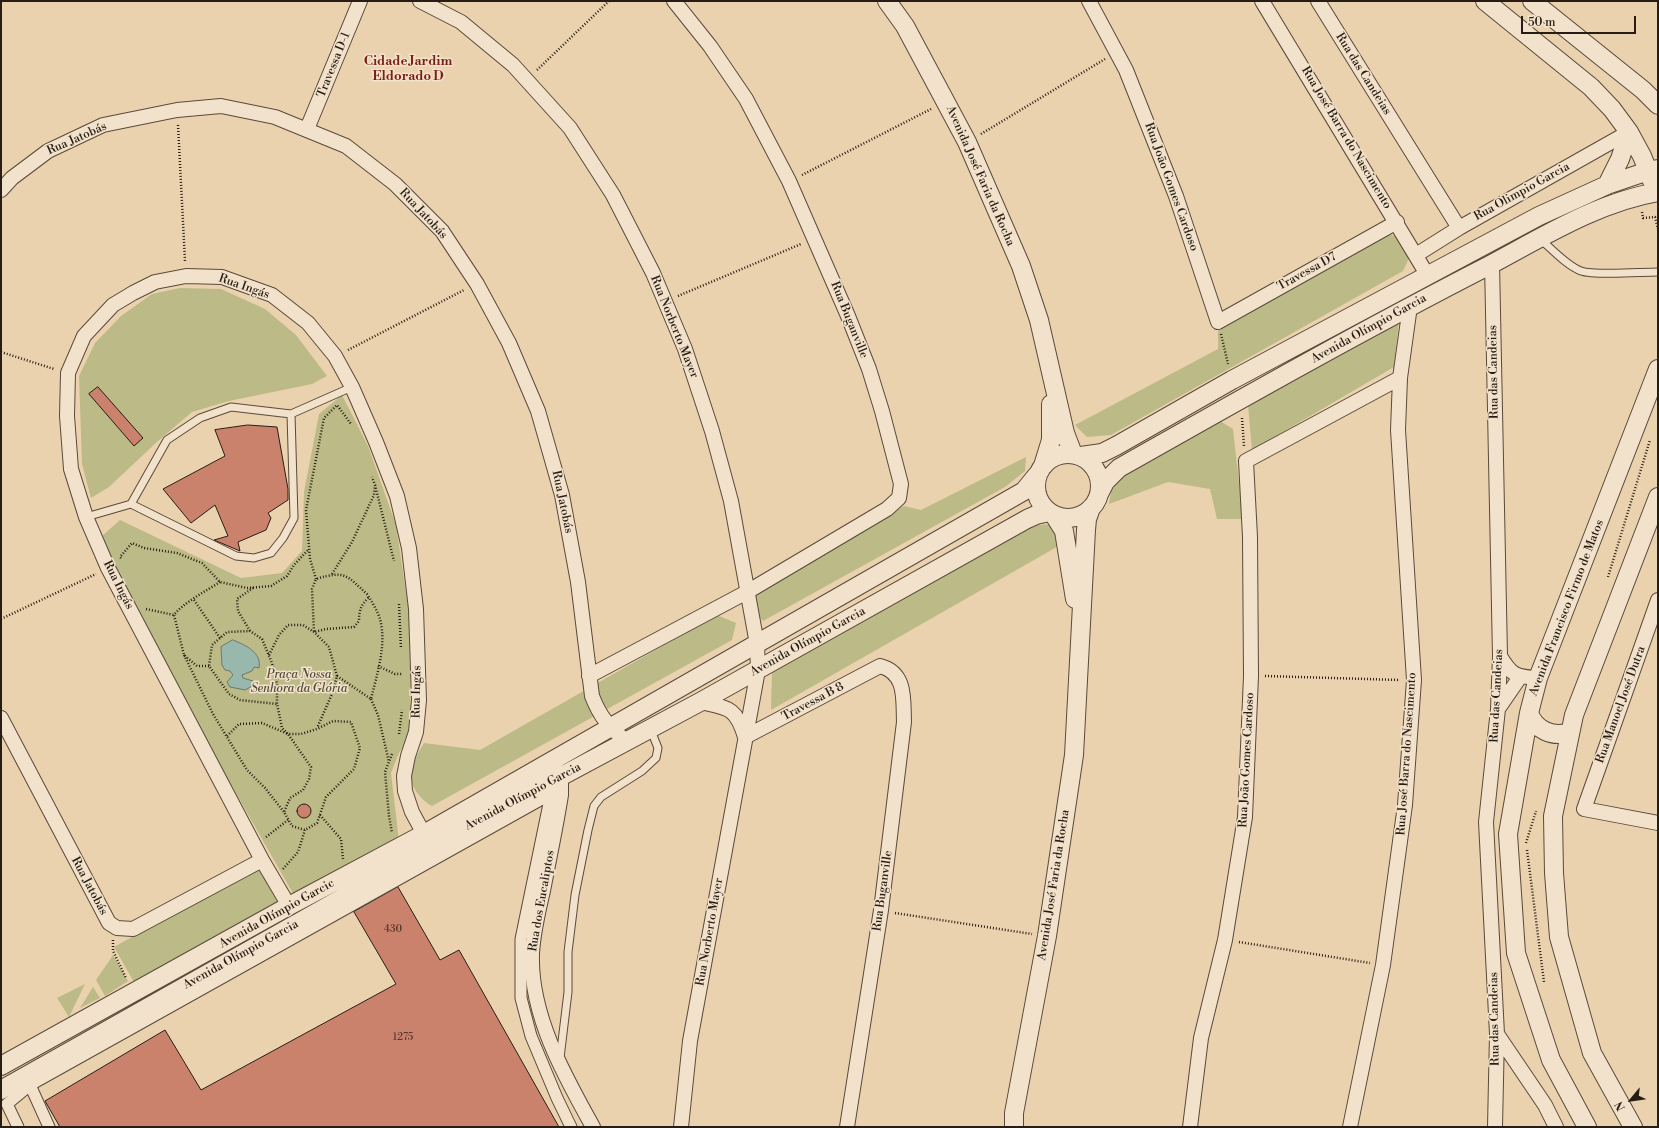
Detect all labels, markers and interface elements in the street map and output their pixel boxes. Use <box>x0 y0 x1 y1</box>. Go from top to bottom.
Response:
scale bar <box>1523 8 1638 34</box>
text: 50 m <box>1528 15 1556 30</box>
street label: Travessa D-1 <box>314 30 354 100</box>
street label: Rua das Candeias <box>1332 30 1394 118</box>
district label: Cidade Jardim Eldorado D <box>364 54 452 85</box>
street label: Rua José Barra do Nascimento <box>1298 64 1394 212</box>
street label: Avenida José Faria da Rocha <box>942 104 1018 248</box>
street label: Rua Jatobás <box>45 119 109 159</box>
street label: Rua João Gomes Cardoso <box>1141 121 1201 253</box>
street label: Rua Olimpio Garcia <box>1472 160 1572 224</box>
street label: Rua Jatobás <box>396 186 450 242</box>
street label: Travessa D7 <box>1275 250 1339 294</box>
street label: Rua Ingás <box>217 272 271 302</box>
street label: Rua Norberto Mayer <box>647 274 701 380</box>
street label: Rua Buganville <box>827 280 871 360</box>
street label: Avenida Olímpio Garcia <box>1309 291 1429 367</box>
street label: Rua das Candeias <box>1486 325 1502 419</box>
street label: Rua Jatobás <box>548 469 576 535</box>
street label: Avenida Francisco Firmo de Matos <box>1527 518 1607 698</box>
street label: Rua Ingás <box>100 558 136 612</box>
street label: Avenida Olímpio Garcia <box>748 604 868 680</box>
street label: Rua Manoel José Dutra <box>1593 644 1649 766</box>
street label: Rua das Candeias <box>1487 649 1507 743</box>
street label: Rua Ingás <box>409 665 425 719</box>
park label: Praça Nossa Senhora da Glória <box>251 668 347 696</box>
street label: Rua José Barra do Nascimento <box>1394 672 1420 836</box>
street label: Travessa B 8 <box>780 680 846 724</box>
street label: Rua João Gomes Cardoso <box>1236 692 1258 828</box>
street label: Avenida Olímpio Garcia <box>462 760 584 834</box>
street label: Avenida José Faria da Rocha <box>1035 809 1073 961</box>
street label: Rua dos Eucaliptos <box>526 849 558 953</box>
street label: Rua Buganville <box>870 850 896 932</box>
street label: Rua Jatobás <box>68 854 110 918</box>
street label: Avenida Olímpio Garcic <box>217 876 337 952</box>
street label: Rua Norberto Mayer <box>693 877 727 987</box>
street label: Avenida Olímpio Garcia <box>181 917 301 993</box>
house number: 430 <box>384 924 402 936</box>
street label: Rua das Candeias <box>1487 972 1503 1066</box>
house number: 1275 <box>393 1032 413 1044</box>
north arrow <box>1611 1080 1651 1120</box>
text: N <box>1612 1099 1629 1113</box>

